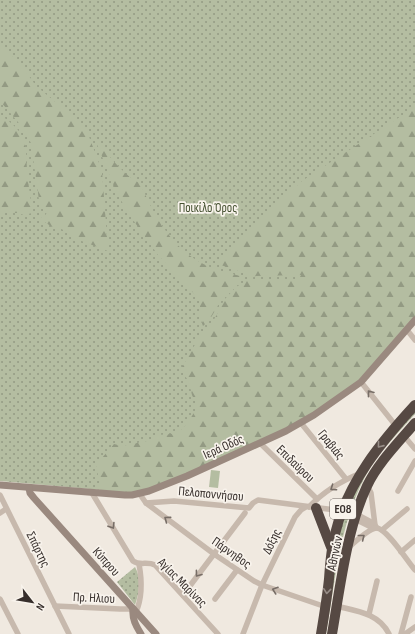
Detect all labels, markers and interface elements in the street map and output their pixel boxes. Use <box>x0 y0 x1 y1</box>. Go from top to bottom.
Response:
park label: Ποικίλο Όρος <box>179 200 237 216</box>
one-way arrow <box>368 391 375 398</box>
street label: Γραβιάς <box>314 426 348 463</box>
street label: Ιερά Οδός <box>201 431 246 463</box>
one-way arrow <box>378 440 385 448</box>
street label: Επιδαύρου <box>273 442 318 486</box>
street label: Πελοποννήσου <box>178 483 244 505</box>
one-way arrow <box>331 483 338 490</box>
road number: ΕΟ8 <box>330 499 356 519</box>
one-way arrow <box>164 516 171 524</box>
one-way arrow <box>107 522 115 529</box>
street label: Δόξης <box>259 526 285 557</box>
street label: Σπάρτης <box>23 529 54 570</box>
street label: Πάρνηθος <box>209 533 254 572</box>
street label: Αθηνών <box>323 535 346 573</box>
one-way arrow <box>357 535 364 542</box>
street label: Κύπρου <box>89 544 123 579</box>
street label: Αγίας Μαρίνας <box>154 554 210 611</box>
one-way arrow <box>196 570 203 577</box>
north arrow <box>12 582 52 622</box>
one-way arrow <box>272 586 279 594</box>
one-way arrow <box>323 588 332 594</box>
street label: Πρ. Ηλιου <box>73 589 115 607</box>
text: N <box>33 601 47 613</box>

